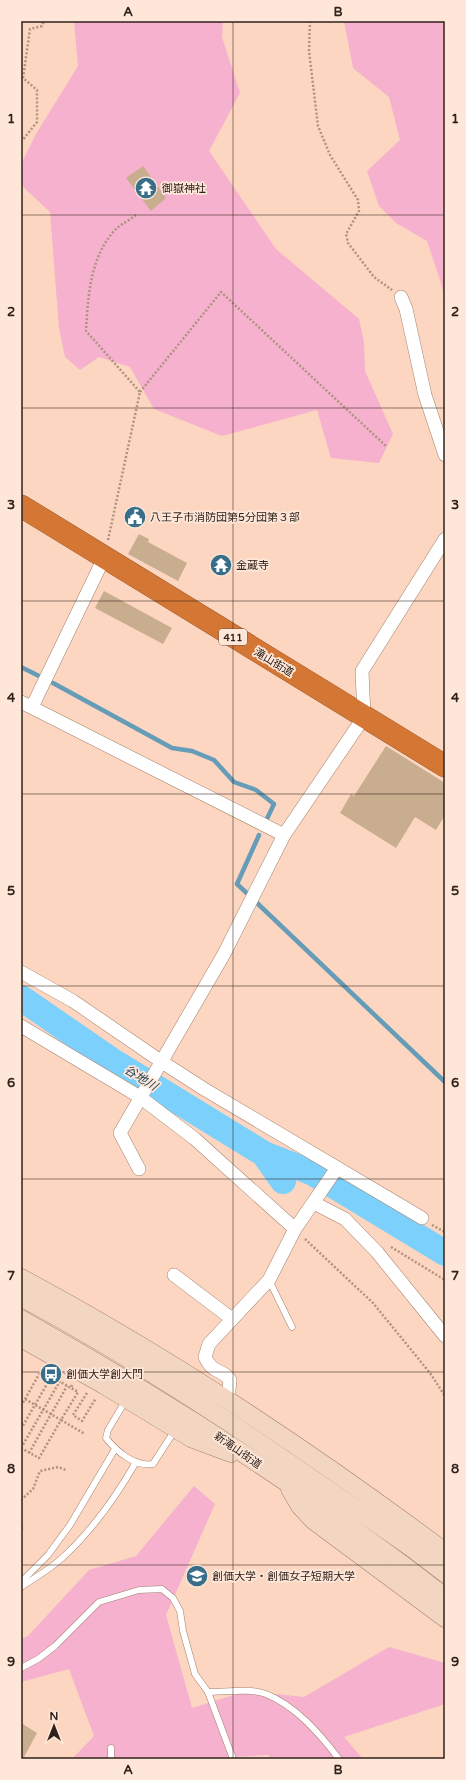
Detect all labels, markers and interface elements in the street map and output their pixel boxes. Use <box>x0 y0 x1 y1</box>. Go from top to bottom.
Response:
text: A <box>123 4 133 20</box>
text: B <box>333 4 343 20</box>
text: 1 <box>7 111 15 127</box>
text: 1 <box>451 111 459 127</box>
temple icon: 御嶽神社 <box>133 175 159 201</box>
place label: 御嶽神社 <box>161 182 206 195</box>
text: 2 <box>7 304 15 320</box>
text: 2 <box>451 304 459 320</box>
text: 3 <box>7 497 15 513</box>
text: 3 <box>451 497 459 513</box>
public building icon: 八王子市消防団第5分団第３部 <box>122 504 148 530</box>
place label: 八王子市消防団第5分団第３部 <box>150 511 300 524</box>
temple icon: 金蔵寺 <box>208 552 234 578</box>
place label: 金蔵寺 <box>236 559 269 572</box>
road number: 411 <box>219 629 247 645</box>
street label: 滝山街道 <box>252 646 296 679</box>
text: 4 <box>7 690 16 706</box>
text: 4 <box>451 690 460 706</box>
text: 5 <box>7 883 15 899</box>
text: 5 <box>451 883 459 899</box>
water label: 谷地川 <box>122 1063 162 1095</box>
text: 6 <box>7 1075 15 1091</box>
text: 6 <box>451 1075 459 1091</box>
text: 7 <box>7 1268 15 1284</box>
text: 7 <box>451 1268 459 1284</box>
bus stop icon: 創価大学創大門 <box>38 1361 64 1387</box>
place label: 創価大学創大門 <box>66 1368 143 1381</box>
street label: 新滝山街道 <box>211 1429 264 1472</box>
text: 8 <box>7 1461 15 1477</box>
text: 8 <box>451 1461 459 1477</box>
school or university icon: 創価大学・創価女子短期大学 <box>184 1563 210 1589</box>
place label: 創価大学・創価女子短期大学 <box>212 1570 355 1583</box>
text: 9 <box>7 1654 15 1670</box>
text: 9 <box>451 1654 459 1670</box>
north arrow <box>34 1706 74 1746</box>
text: N <box>50 1710 58 1723</box>
text: A <box>123 1762 133 1778</box>
text: B <box>333 1762 343 1778</box>

